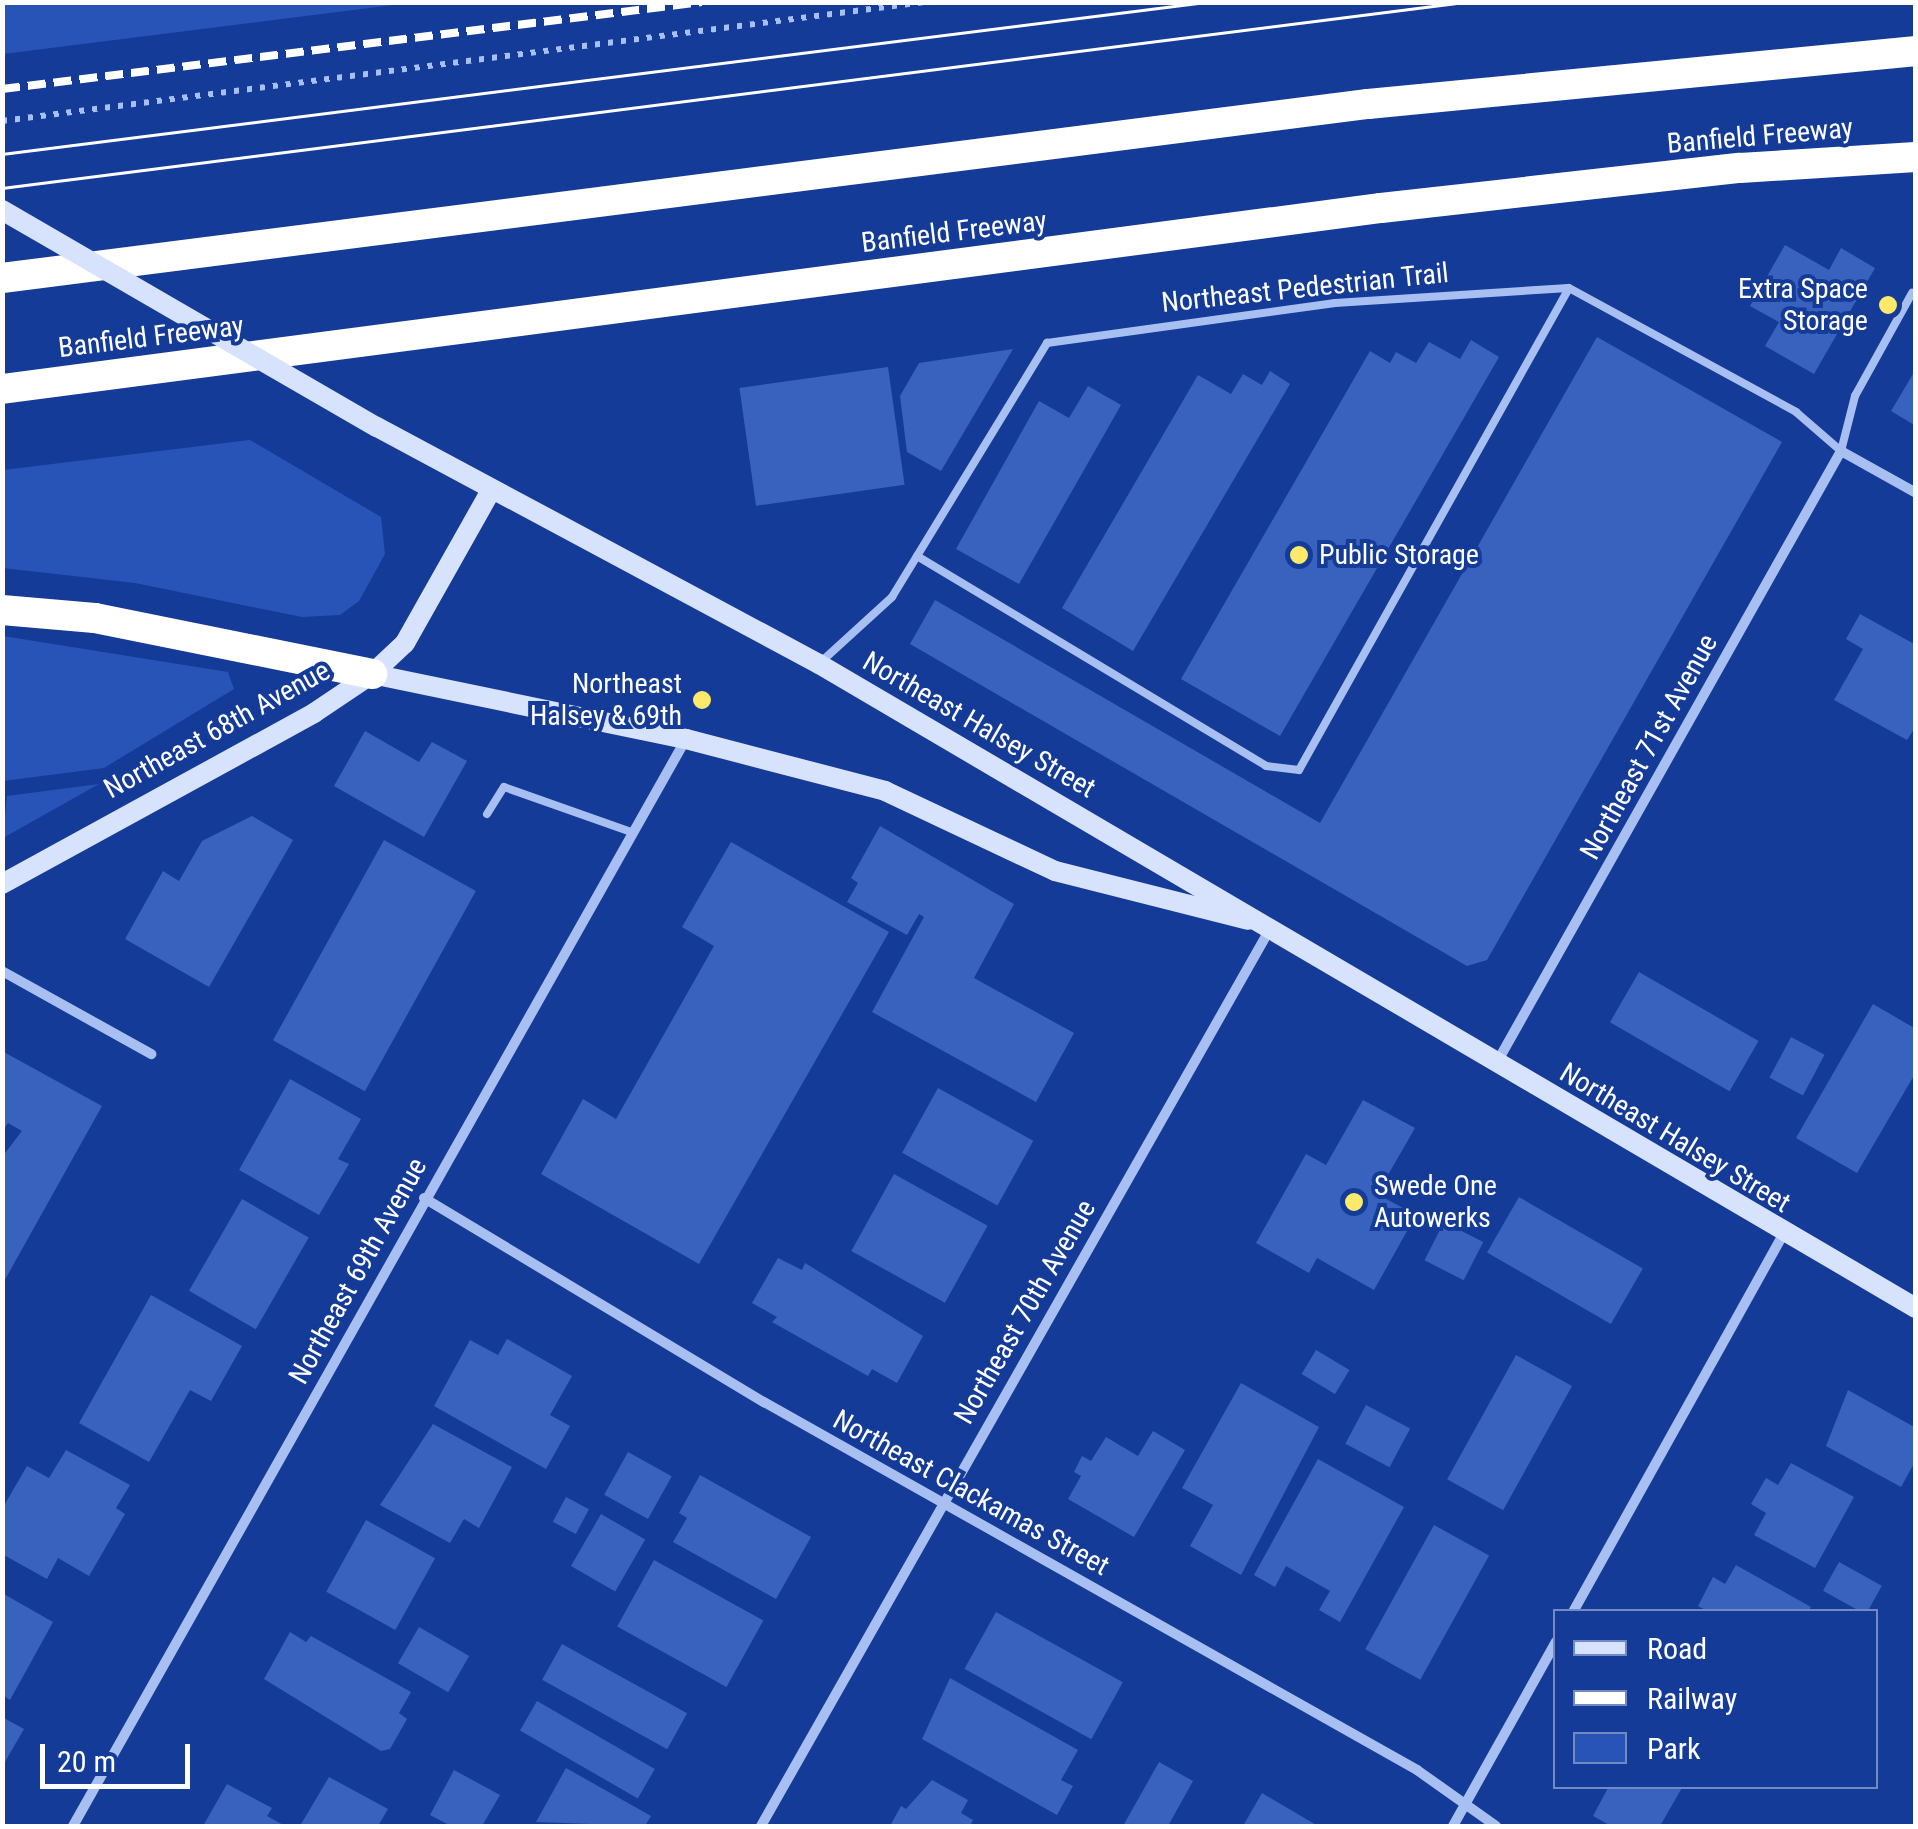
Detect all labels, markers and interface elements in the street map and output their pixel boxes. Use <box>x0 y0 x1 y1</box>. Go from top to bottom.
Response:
street label: Banfield Freeway <box>1666 111 1854 161</box>
street label: Banfield Freeway <box>859 204 1049 260</box>
street label: Northeast Pedestrian Trail <box>1159 256 1451 320</box>
place label: Extra Space Storage <box>1738 272 1868 338</box>
marker: Extra Space Storage <box>1877 294 1899 316</box>
street label: Banfield Freeway <box>56 309 246 365</box>
place label: Public Storage <box>1319 538 1479 572</box>
marker: Public Storage <box>1288 544 1310 566</box>
street label: Northeast 71st Avenue <box>1573 629 1725 865</box>
street label: Northeast Halsey Street <box>857 645 1101 805</box>
street label: Northeast 68th Avenue <box>98 654 336 806</box>
place label: Northeast Halsey & 69th <box>530 667 682 733</box>
marker: Northeast Halsey & 69th <box>691 689 713 711</box>
street label: Northeast Halsey Street <box>1554 1056 1796 1220</box>
street label: Northeast 69th Avenue <box>282 1152 434 1390</box>
place label: Swede One Autowerks <box>1374 1169 1497 1235</box>
marker: Swede One Autowerks <box>1343 1191 1365 1213</box>
street label: Northeast 70th Avenue <box>947 1194 1103 1430</box>
street label: Northeast Clackamas Street <box>827 1403 1115 1583</box>
legend <box>1553 1609 1878 1789</box>
text: Road <box>1647 1631 1707 1666</box>
text: Railway <box>1647 1681 1737 1716</box>
scale bar <box>45 1724 195 1786</box>
text: Park <box>1647 1731 1701 1766</box>
text: 20 m <box>57 1744 116 1779</box>

